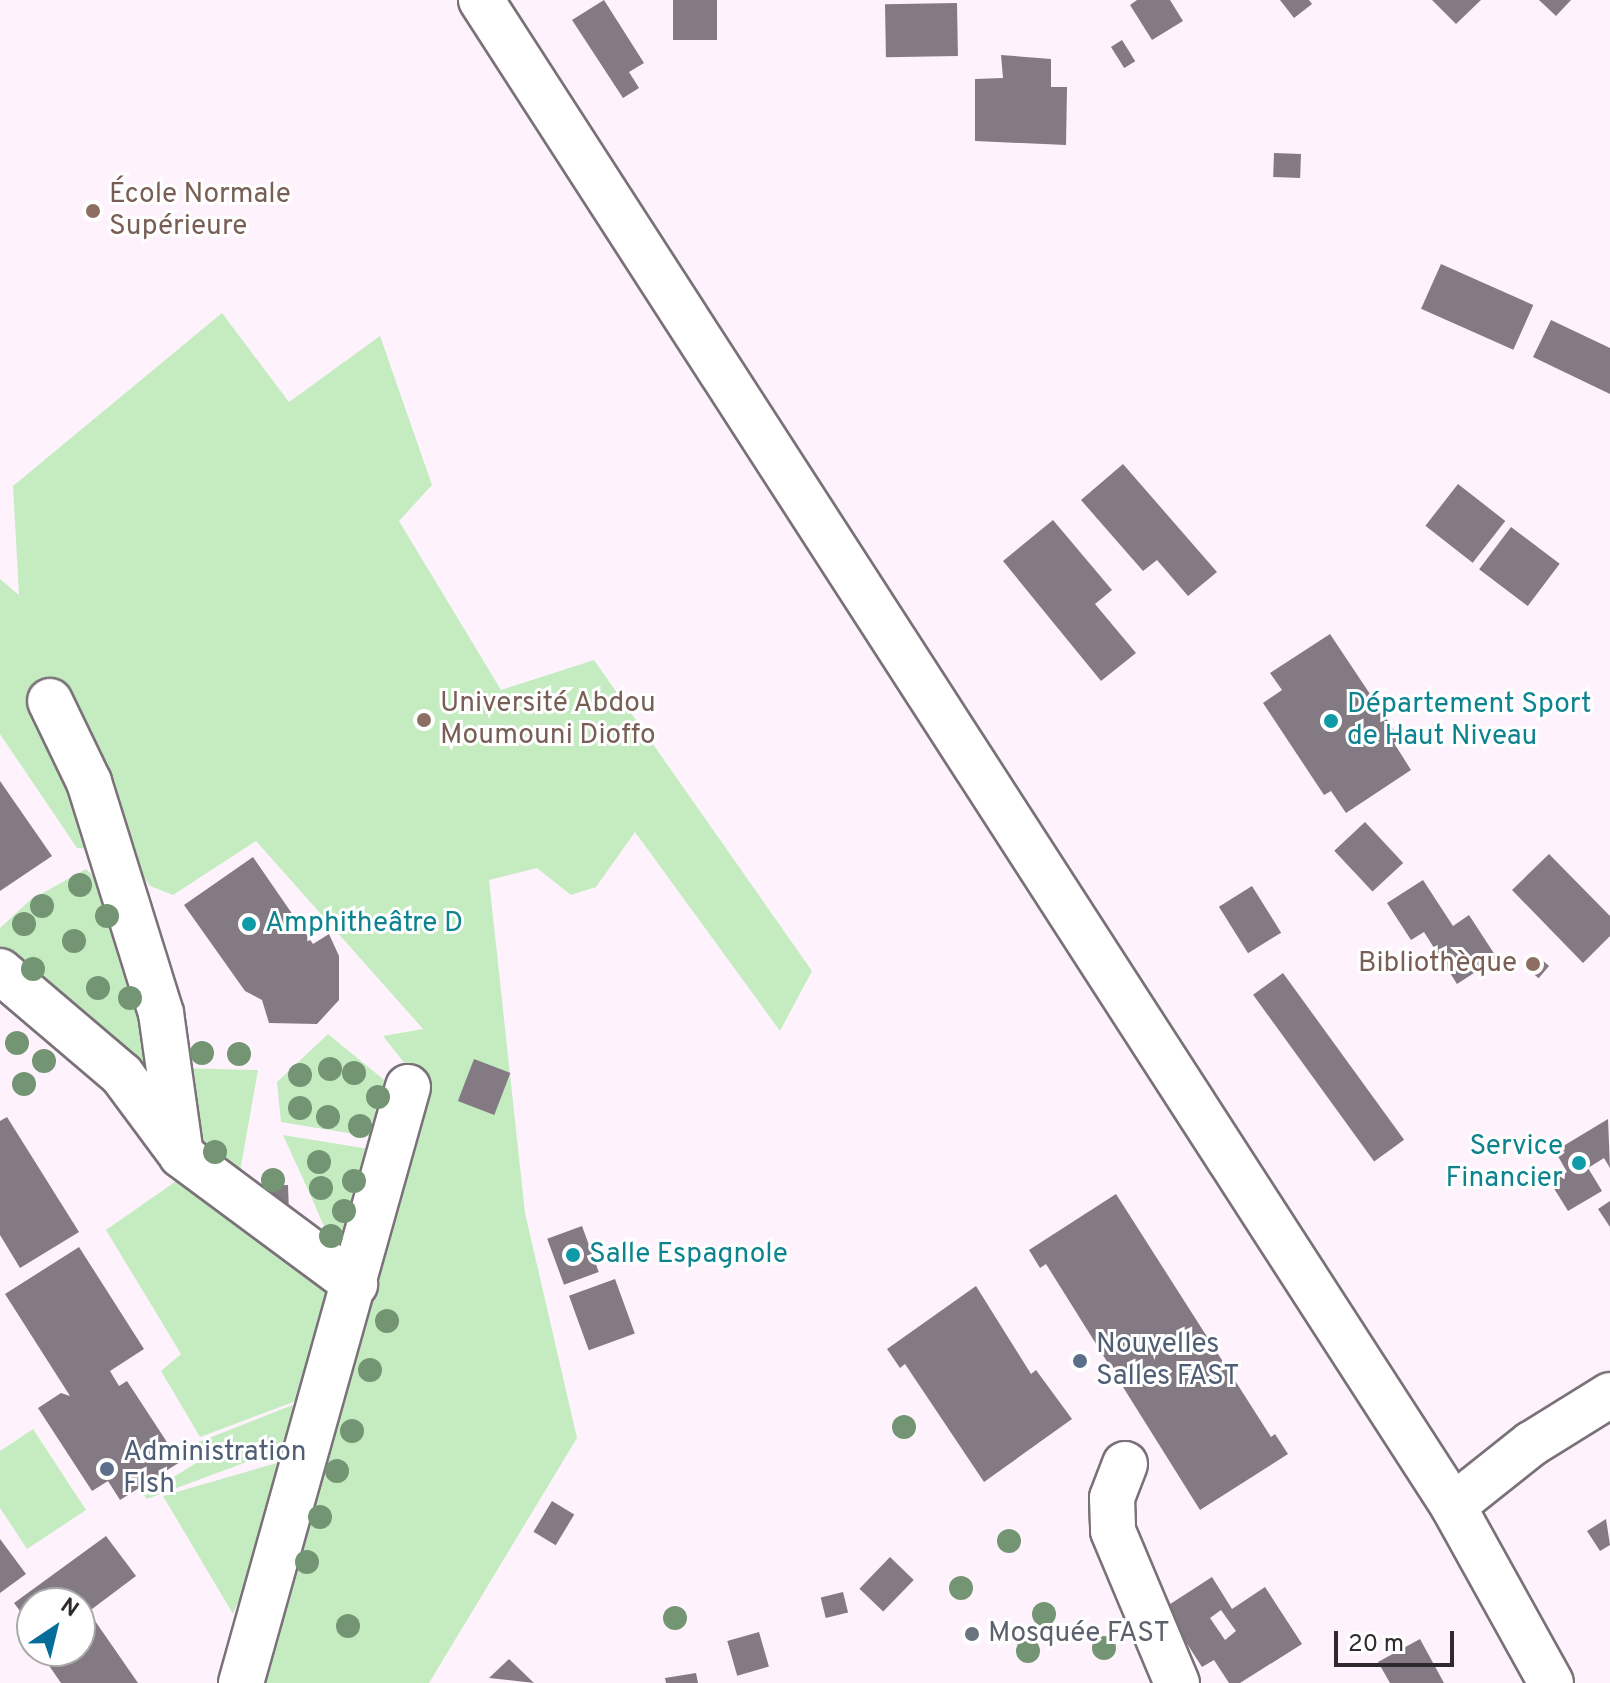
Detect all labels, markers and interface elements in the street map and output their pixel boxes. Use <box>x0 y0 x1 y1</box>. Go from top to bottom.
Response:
place label: École Normale Supérieure <box>109 178 291 244</box>
marker: École Normale Supérieure <box>84 202 102 220</box>
place label: Université Abdou Moumouni Dioffo <box>440 687 657 753</box>
place label: Département Sport de Haut Niveau <box>1347 688 1592 754</box>
marker: Université Abdou Moumouni Dioffo <box>415 711 433 729</box>
marker: Département Sport de Haut Niveau <box>1322 712 1340 730</box>
place label: Amphitheâtre D <box>265 907 463 941</box>
marker: Amphitheâtre D <box>240 915 258 933</box>
place label: Bibliothèque <box>1358 947 1517 981</box>
marker: Bibliothèque <box>1524 955 1542 973</box>
place label: Service Financier <box>1446 1130 1563 1196</box>
marker: Service Financier <box>1570 1154 1588 1172</box>
place label: Salle Espagnole <box>589 1238 788 1272</box>
marker: Salle Espagnole <box>564 1246 582 1264</box>
place label: Nouvelles Salles FAST <box>1096 1328 1240 1394</box>
marker: Nouvelles Salles FAST <box>1071 1352 1089 1370</box>
place label: Administration Flsh <box>123 1436 307 1502</box>
marker: Administration Flsh <box>98 1460 116 1478</box>
north arrow <box>16 1587 96 1667</box>
text: N <box>55 1593 83 1624</box>
scale bar <box>1338 1615 1458 1665</box>
place label: Mosquée FAST <box>988 1617 1170 1651</box>
marker: Mosquée FAST <box>963 1625 981 1643</box>
text: 20 m <box>1348 1630 1404 1660</box>

